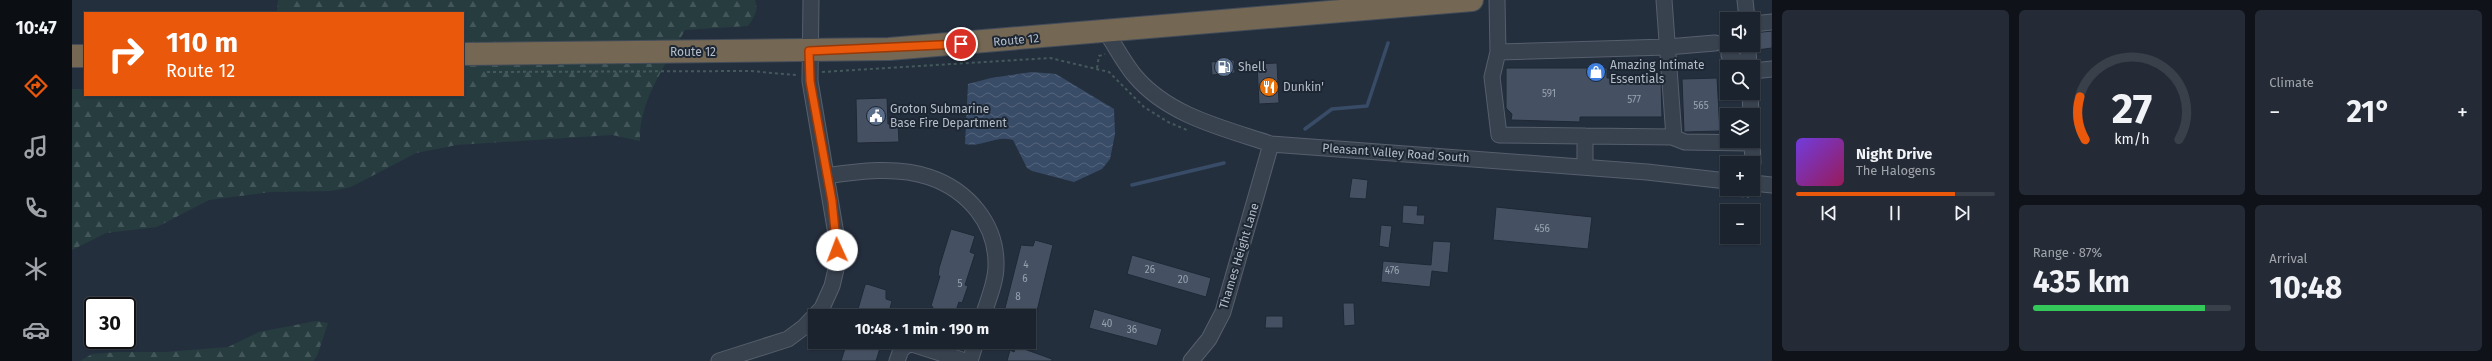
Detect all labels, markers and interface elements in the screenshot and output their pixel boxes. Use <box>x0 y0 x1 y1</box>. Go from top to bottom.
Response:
map controls <box>1720 12 1760 244</box>
button: sound <box>1720 12 1760 52</box>
text: 10:47 <box>15 17 57 39</box>
text: 110 m <box>166 26 238 59</box>
pin <box>944 27 978 61</box>
icon: right <box>100 28 152 80</box>
street label: Route 12 <box>992 31 1040 49</box>
icon: arrive <box>950 33 972 55</box>
street label: Route 12 <box>670 45 716 59</box>
fuel station icon: Shell <box>1213 56 1235 78</box>
place label: Amazing Intimate Essentials <box>1610 58 1705 86</box>
text: Route 12 <box>166 60 235 82</box>
place label: Shell <box>1238 60 1266 74</box>
button: search <box>1720 60 1760 100</box>
shop icon: Amazing Intimate Essentials <box>1585 61 1607 83</box>
icon: directions <box>22 72 50 100</box>
text: Climate <box>2269 75 2314 90</box>
restaurant icon: Dunkin' <box>1258 76 1280 98</box>
place label: Dunkin' <box>1283 80 1324 94</box>
text: 27 <box>2112 84 2152 134</box>
house number: 591 <box>1542 88 1556 100</box>
house number: 577 <box>1627 94 1641 106</box>
text: 21° <box>2346 94 2391 130</box>
text: − <box>2269 99 2280 126</box>
text: + <box>2457 99 2468 126</box>
house number: 565 <box>1693 100 1709 112</box>
place label: Groton Submarine Base Fire Department <box>890 102 1008 130</box>
public building icon: Groton Submarine Base Fire Department <box>865 105 887 127</box>
button: layers <box>1720 108 1760 148</box>
text: km/h <box>2114 131 2150 148</box>
icon: music <box>22 133 50 161</box>
street label: Pleasant Valley Road South <box>1322 141 1470 165</box>
text: Night Drive <box>1856 145 1932 163</box>
button: + <box>1720 156 1760 196</box>
text: The Halogens <box>1856 163 1935 178</box>
icon: phone <box>22 194 50 222</box>
street label: Thames Height Lane <box>1216 201 1262 311</box>
icon: previous <box>1818 202 1840 224</box>
icon: pause <box>1884 202 1906 224</box>
icon: next <box>1951 202 1973 224</box>
button: − <box>1720 204 1760 244</box>
house number: 456 <box>1534 223 1550 235</box>
position arrow <box>816 229 858 271</box>
text: Range · 87% <box>2033 245 2102 260</box>
text: Arrival <box>2269 251 2307 266</box>
icon: climate <box>22 255 50 283</box>
house number: 4 <box>1023 259 1029 271</box>
house number: 26 <box>1145 264 1155 276</box>
text: 435 km <box>2033 264 2130 300</box>
house number: 476 <box>1385 265 1399 277</box>
text: 10:48 <box>2269 270 2342 306</box>
house number: 6 <box>1022 273 1028 285</box>
house number: 20 <box>1178 274 1189 286</box>
house number: 5 <box>957 278 963 290</box>
house number: 8 <box>1015 291 1021 303</box>
speed limit sign: 30 <box>84 297 136 349</box>
icon: car <box>22 316 50 344</box>
house number: 40 <box>1102 318 1113 330</box>
text: 10:48 · 1 min · 190 m <box>855 320 989 338</box>
house number: 36 <box>1127 324 1137 336</box>

